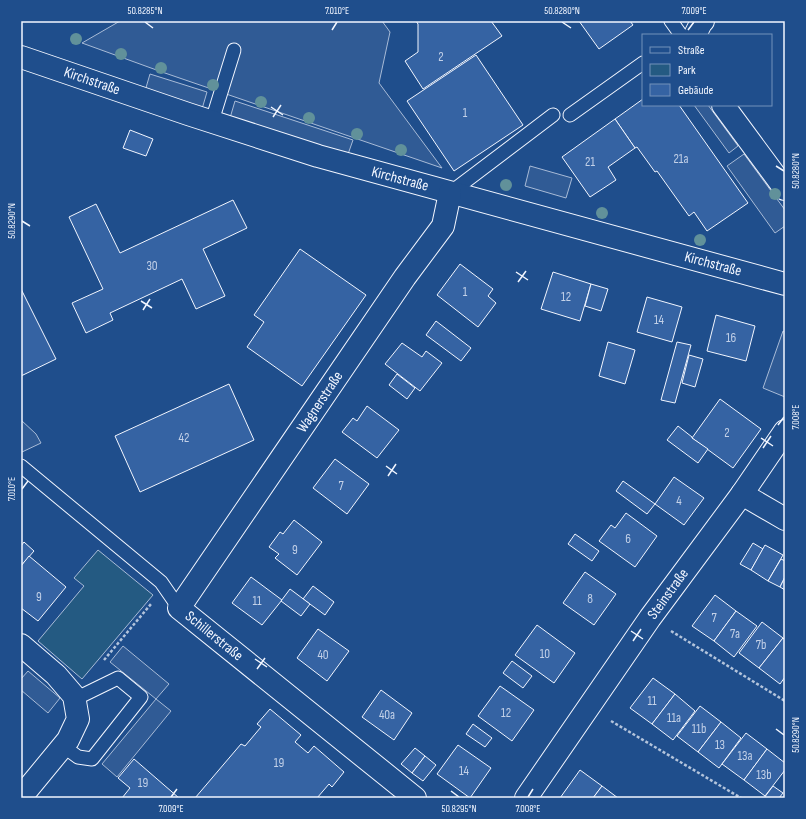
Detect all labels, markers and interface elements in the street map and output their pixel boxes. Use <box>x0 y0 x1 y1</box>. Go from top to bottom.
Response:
text: 50.8285°N <box>127 5 163 17</box>
text: 7.010°E <box>325 5 349 17</box>
text: 50.8280°N <box>544 5 580 17</box>
text: 7.009°E <box>681 5 707 17</box>
legend <box>642 34 772 106</box>
text: Straße <box>678 43 705 58</box>
house number: 2 <box>438 49 444 65</box>
street label: Kirchstraße <box>61 63 123 99</box>
text: Park <box>678 63 696 78</box>
text: Gebäude <box>678 83 713 98</box>
house number: 1 <box>463 105 468 121</box>
house number: 21a <box>673 151 689 167</box>
text: 50.8280°N <box>790 153 802 189</box>
house number: 21 <box>585 154 595 170</box>
street label: Kirchstraße <box>369 162 431 196</box>
text: 50.8290°N <box>6 203 18 239</box>
street label: Kirchstraße <box>682 247 744 281</box>
house number: 30 <box>146 258 158 274</box>
house number: 1 <box>463 284 468 300</box>
house number: 12 <box>561 289 571 305</box>
house number: 14 <box>654 312 665 328</box>
house number: 16 <box>726 330 736 346</box>
street label: Wagnerstraße <box>293 368 347 436</box>
text: 7.008°E <box>790 405 802 429</box>
house number: 2 <box>724 425 730 441</box>
house number: 42 <box>179 430 189 446</box>
text: 7.010°E <box>6 477 18 501</box>
house number: 7 <box>338 478 344 494</box>
house number: 4 <box>676 493 682 509</box>
house number: 6 <box>625 531 631 547</box>
house number: 9 <box>292 542 298 558</box>
street label: Steinstraße <box>643 565 693 623</box>
house number: 9 <box>36 589 42 605</box>
house number: 8 <box>587 591 593 607</box>
house number: 11 <box>252 593 262 609</box>
street label: Schillerstraße <box>181 607 247 665</box>
house number: 7 <box>711 610 717 626</box>
house number: 7a <box>730 626 740 642</box>
house number: 7b <box>756 637 766 653</box>
house number: 10 <box>540 646 550 662</box>
house number: 40 <box>317 647 329 663</box>
house number: 11 <box>647 693 657 709</box>
house number: 12 <box>501 705 511 721</box>
house number: 40a <box>379 707 395 723</box>
house number: 11a <box>667 710 681 726</box>
text: 50.8290°N <box>790 717 802 753</box>
house number: 11b <box>692 721 706 737</box>
house number: 13 <box>715 737 725 753</box>
house number: 13a <box>737 748 753 764</box>
house number: 19 <box>274 755 284 771</box>
house number: 14 <box>459 763 470 779</box>
house number: 13b <box>756 767 772 783</box>
house number: 19 <box>138 775 148 791</box>
text: 7.009°E <box>158 803 184 815</box>
text: 50.8295°N <box>441 803 477 815</box>
text: 7.008°E <box>516 803 540 815</box>

